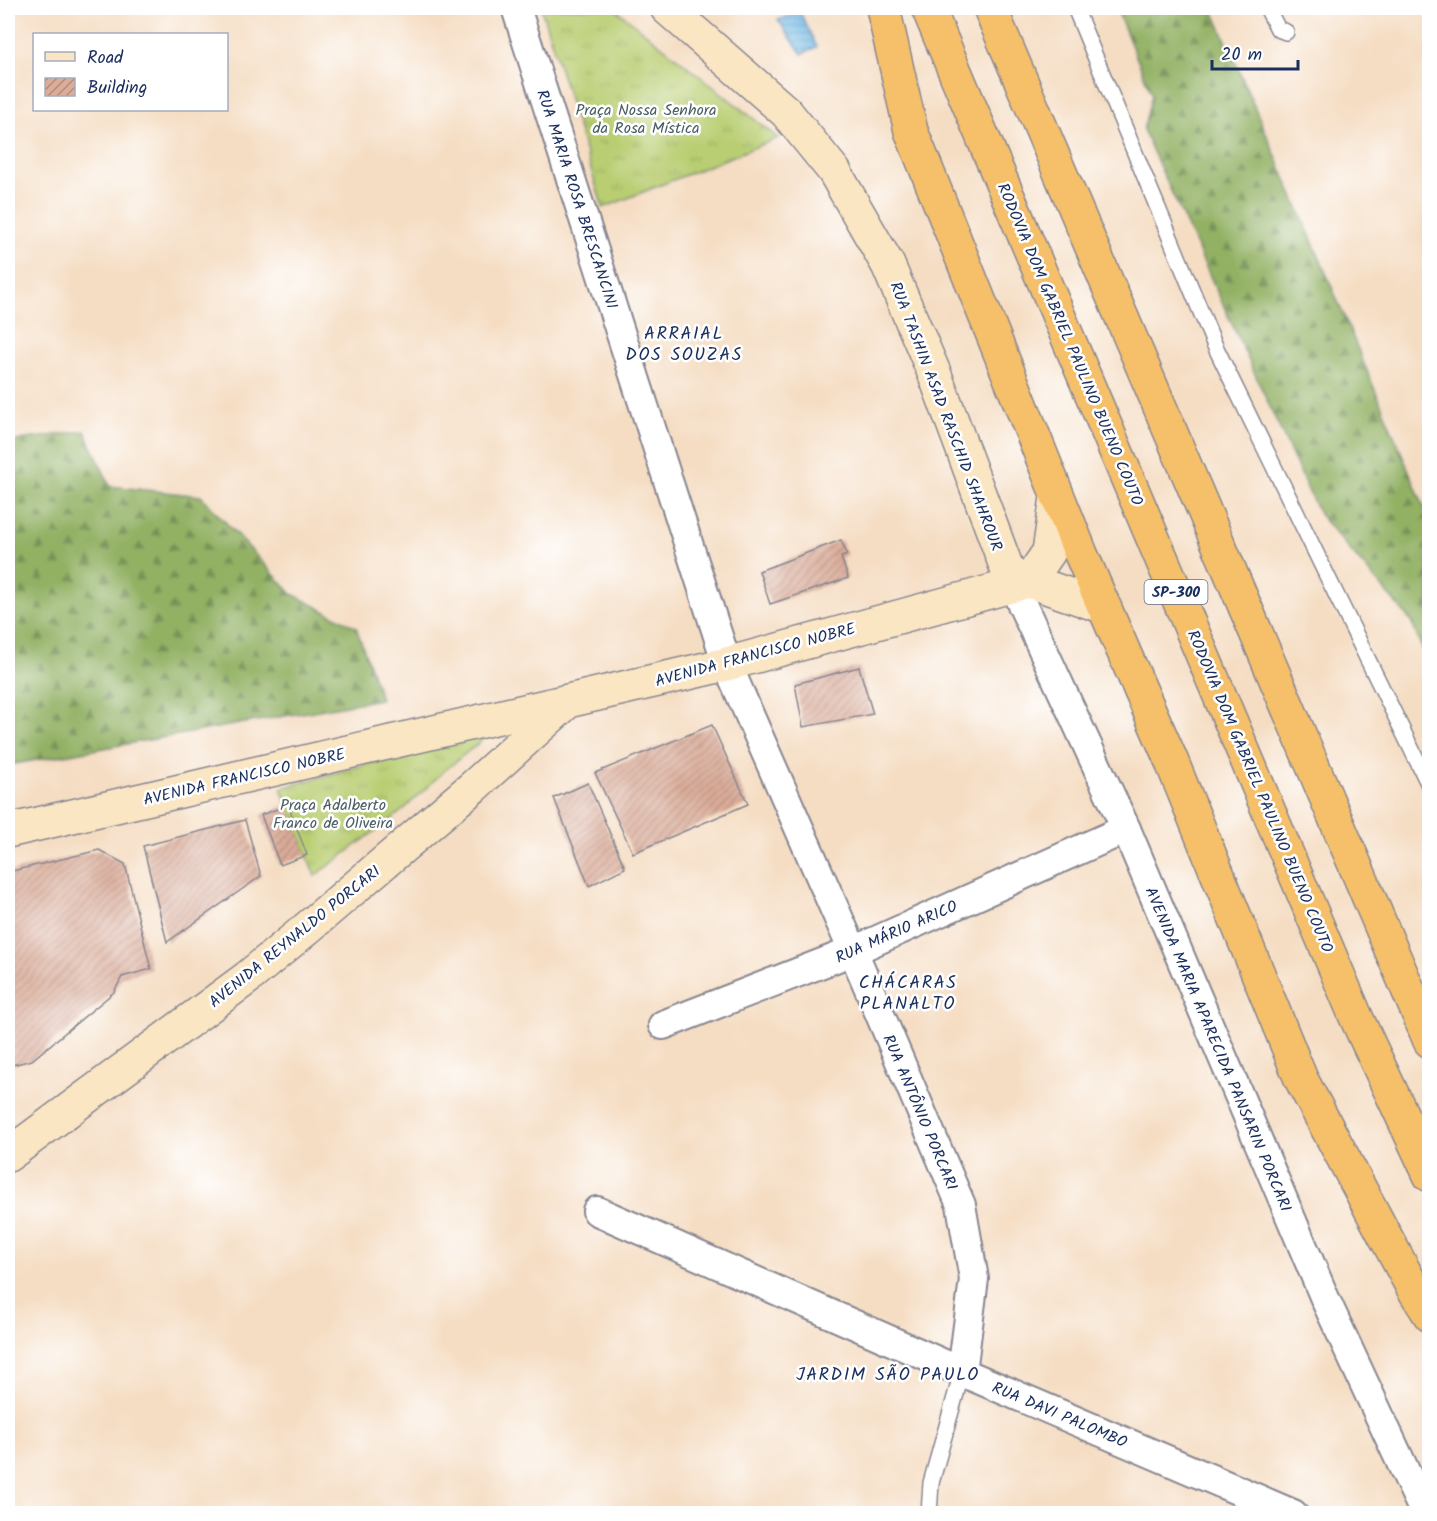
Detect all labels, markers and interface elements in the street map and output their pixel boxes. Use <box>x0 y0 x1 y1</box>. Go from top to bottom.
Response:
legend <box>33 33 228 111</box>
scale bar <box>1212 33 1298 71</box>
text: 20 m <box>1221 41 1262 70</box>
text: Road <box>87 44 124 73</box>
text: Building <box>87 74 147 103</box>
street label: RUA MARIA ROSA BRESCANCINI <box>529 86 624 313</box>
park label: Praça Nossa Senhora da Rosa Mística <box>575 98 717 141</box>
street label: RODOVIA DOM GABRIEL PAULINO BUENO COUTO <box>990 179 1149 510</box>
street label: RUA TASHIN ASAD RASCHID SHAHROUR <box>883 278 1009 555</box>
district label: ARRAIAL DOS SOUZAS <box>625 320 743 370</box>
road number: SP-300 <box>1144 580 1208 604</box>
street label: AVENIDA FRANCISCO NOBRE <box>652 616 859 694</box>
street label: RODOVIA DOM GABRIEL PAULINO BUENO COUTO <box>1180 626 1339 957</box>
street label: AVENIDA FRANCISCO NOBRE <box>141 742 348 813</box>
park label: Praça Adalberto Franco de Oliveira <box>273 793 393 836</box>
street label: AVENIDA REYNALDO PORCARI <box>204 860 386 1015</box>
street label: AVENIDA MARIA APARECIDA PANSARIN PORCARI <box>1138 883 1298 1216</box>
street label: RUA MÁRIO ARICO <box>832 894 962 971</box>
district label: CHÁCARAS PLANALTO <box>859 969 957 1019</box>
street label: RUA ANTÔNIO PORCARI <box>875 1031 964 1195</box>
district label: JARDIM SÃO PAULO <box>796 1361 980 1390</box>
street label: RUA DAVI PALOMBO <box>988 1376 1131 1455</box>

